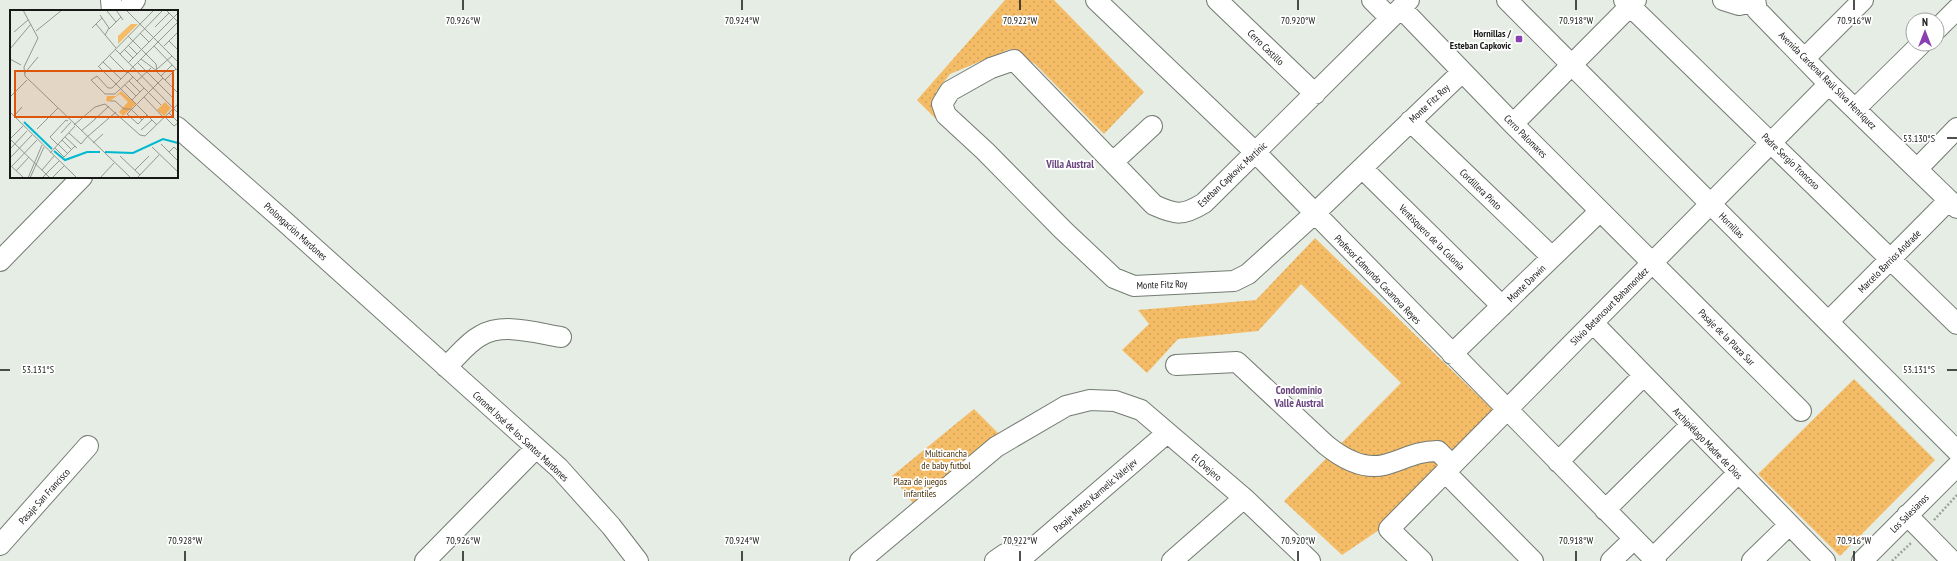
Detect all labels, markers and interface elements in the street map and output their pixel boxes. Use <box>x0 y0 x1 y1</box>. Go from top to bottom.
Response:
inset map <box>10 10 178 178</box>
north arrow <box>1905 12 1945 52</box>
text: 70.926°W <box>446 14 480 27</box>
text: 70.924°W <box>725 14 759 27</box>
text: 70.922°W <box>1003 14 1037 27</box>
text: 70.920°W <box>1281 14 1315 27</box>
text: 70.918°W <box>1559 14 1593 27</box>
text: 70.916°W <box>1837 14 1871 27</box>
text: N <box>1922 15 1928 29</box>
street label: Cerro Castillo <box>1245 27 1287 68</box>
place label: Hornillas / Esteban Capkovic <box>1450 27 1512 52</box>
street label: Avenida Cardenal Raúl Silva Henríquez <box>1776 29 1880 132</box>
marker: Hornillas / Esteban Capkovic <box>1514 34 1524 44</box>
street label: Monte Fitz Roy <box>1406 81 1453 125</box>
street label: Cerro Palomares <box>1501 112 1550 161</box>
street label: Padre Sergio Troncoso <box>1759 130 1822 192</box>
text: 53.130°S <box>1903 132 1935 145</box>
street label: Esteban Capkovic Martinic <box>1195 139 1270 210</box>
district label: Villa Austral <box>1045 157 1094 171</box>
street label: Cordillera Pinto <box>1457 166 1504 213</box>
street label: Prolongación Mardones <box>261 199 331 264</box>
street label: Ventisquero de la Colonia <box>1395 201 1467 273</box>
street label: Hornillas <box>1716 210 1748 241</box>
street label: Marcelo Barrios Andrade <box>1855 227 1924 296</box>
street label: Profesor Edmundo Casanova Reyes <box>1332 232 1424 327</box>
street label: Monte Darwin <box>1504 262 1548 305</box>
street label: Silvio Betancourt Bahamondez <box>1567 264 1652 348</box>
street label: Monte Fitz Roy <box>1136 277 1188 292</box>
street label: Pasaje de la Plaza Sur <box>1696 306 1758 369</box>
text: 53.131°S <box>22 363 54 376</box>
text: 53.131°S <box>1903 363 1935 376</box>
district label: Condominio Valle Austral <box>1273 383 1324 410</box>
street label: Coronel José de los Santos Mardones <box>470 388 572 485</box>
street label: Archipiélago Madre de Dios <box>1670 405 1746 482</box>
park label: Multicancha de baby futbol <box>921 447 971 472</box>
street label: El Ovejero <box>1189 451 1224 484</box>
street label: Pasaje Mateo Karmelic Valerjev <box>1051 455 1140 535</box>
street label: Pasaje San Francisco <box>16 466 73 527</box>
park label: Plaza de juegos infantiles <box>893 475 947 500</box>
street label: Los Salesianos <box>1887 491 1932 536</box>
text: 70.928°W <box>168 534 202 547</box>
text: 70.926°W <box>446 534 480 547</box>
text: 70.924°W <box>725 534 759 547</box>
text: 70.922°W <box>1003 534 1037 547</box>
text: 70.920°W <box>1281 534 1315 547</box>
text: 70.918°W <box>1559 534 1593 547</box>
text: 70.916°W <box>1837 534 1871 547</box>

